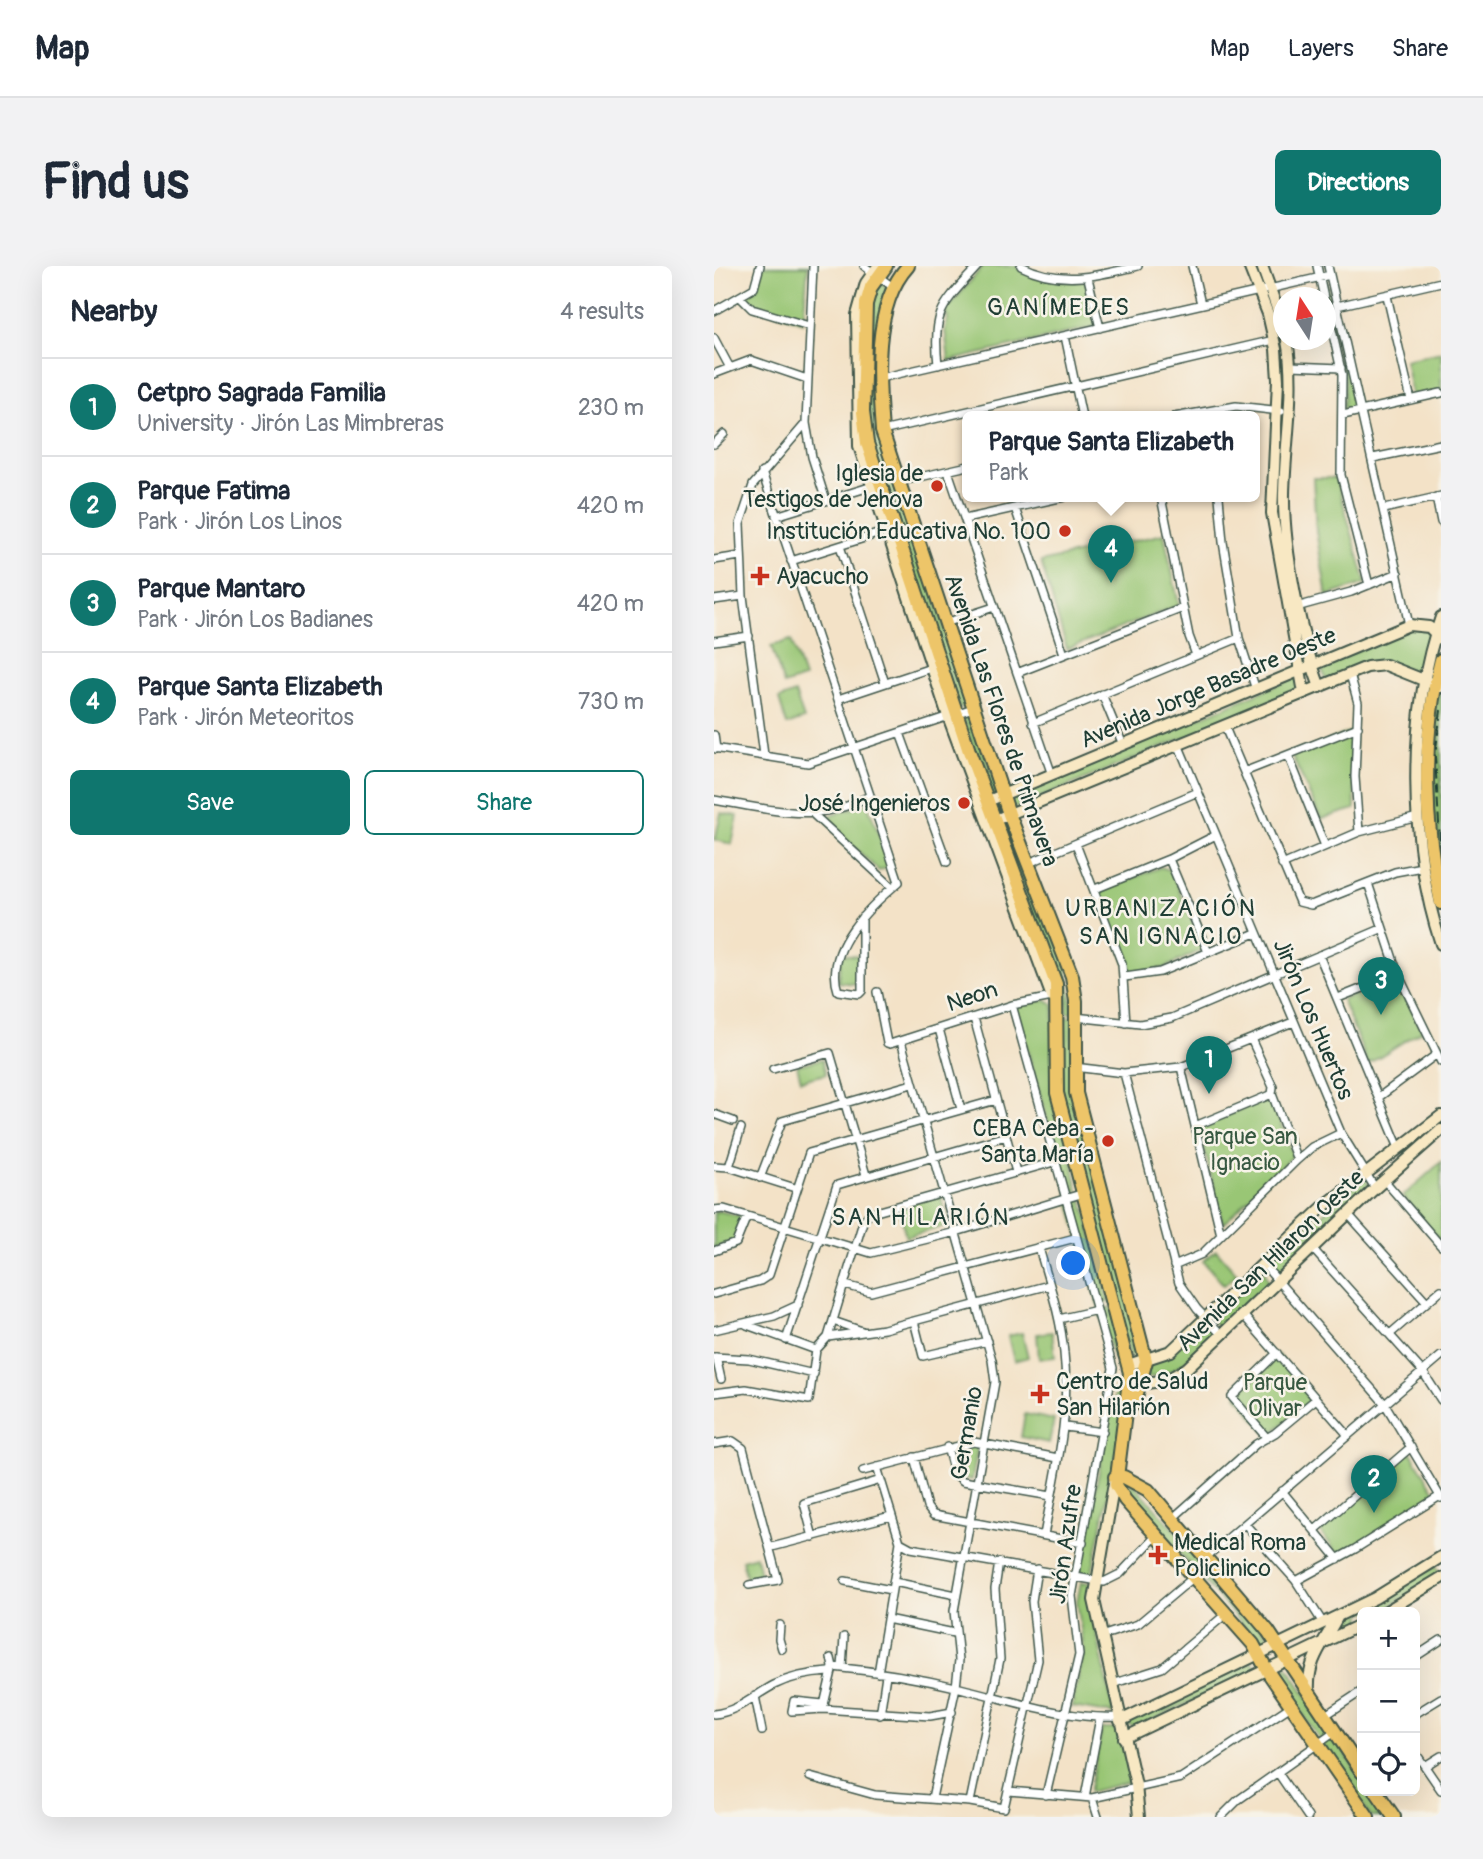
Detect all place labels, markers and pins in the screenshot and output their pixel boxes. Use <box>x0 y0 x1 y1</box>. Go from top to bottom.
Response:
place label: Iglesia de Testigos de Jehova <box>743 459 924 514</box>
marker: Iglesia de Testigos de Jehova <box>929 478 945 494</box>
place label: Institución Educativa No. 100 <box>766 517 1051 546</box>
marker: Institución Educativa No. 100 <box>1057 523 1073 539</box>
pin: 4 <box>1088 525 1134 583</box>
place label: Ayacucho <box>776 562 869 591</box>
marker: Ayacucho <box>750 566 770 586</box>
place label: José Ingenieros <box>798 789 950 818</box>
marker: José Ingenieros <box>956 795 972 811</box>
pin: 3 <box>1358 957 1404 1015</box>
pin: 1 <box>1186 1036 1232 1094</box>
place label: CEBA Ceba - Santa María <box>973 1114 1094 1169</box>
marker: CEBA Ceba - Santa María <box>1100 1133 1116 1149</box>
place label: Centro de Salud San Hilarión <box>1056 1367 1208 1422</box>
marker: Centro de Salud San Hilarión <box>1030 1384 1050 1404</box>
pin: 2 <box>1351 1455 1397 1513</box>
place label: Medical Roma Policlinico <box>1174 1528 1306 1583</box>
marker: Medical Roma Policlinico <box>1148 1545 1168 1565</box>

